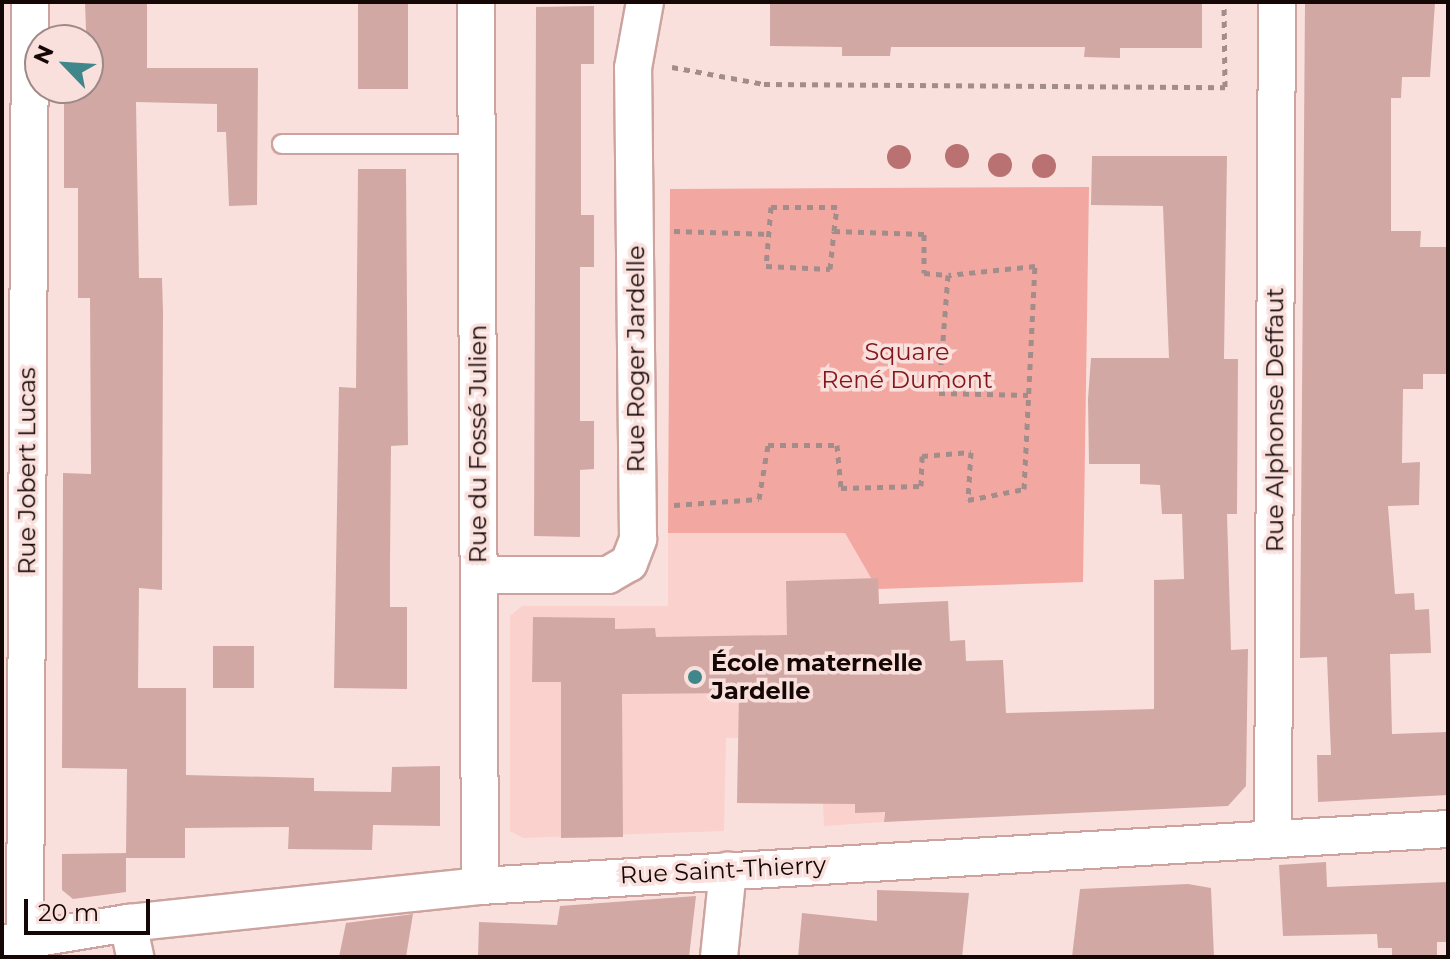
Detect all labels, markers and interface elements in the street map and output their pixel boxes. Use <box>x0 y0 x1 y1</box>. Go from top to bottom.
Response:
north arrow <box>24 24 104 104</box>
text: N <box>28 41 60 68</box>
street label: Rue Roger Jardelle <box>622 245 650 473</box>
street label: Rue Alphonse Deffaut <box>1261 288 1289 552</box>
street label: Rue du Fossé Julien <box>464 325 492 563</box>
park label: Square René Dumont <box>821 338 993 394</box>
street label: Rue Jobert Lucas <box>13 367 41 575</box>
place label: École maternelle Jardelle <box>711 649 923 705</box>
marker: École maternelle Jardelle <box>686 668 704 686</box>
street label: Rue Saint-Thierry <box>619 850 827 890</box>
scale bar <box>28 883 154 933</box>
text: 20 m <box>38 898 99 927</box>

